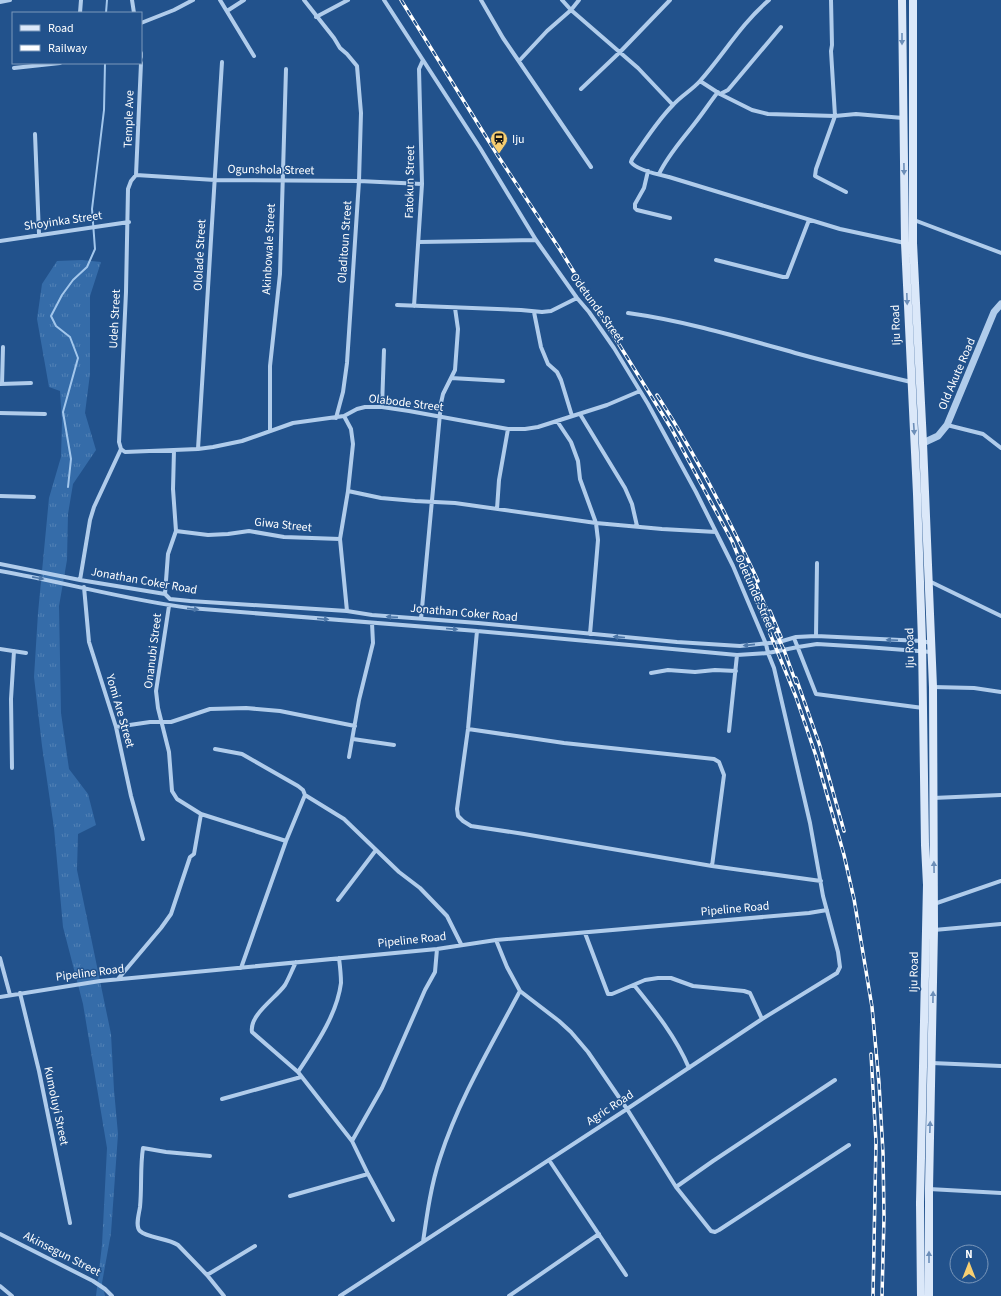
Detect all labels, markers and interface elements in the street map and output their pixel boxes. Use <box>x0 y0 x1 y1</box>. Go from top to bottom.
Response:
legend <box>12 12 142 64</box>
text: Road <box>48 20 74 37</box>
one-way arrow <box>899 33 905 46</box>
text: Railway <box>48 40 87 57</box>
street label: Temple Ave <box>120 90 139 148</box>
station icon: Iju <box>489 129 509 154</box>
place label: Iju <box>512 131 525 148</box>
street label: Fatokun Street <box>401 145 419 219</box>
street label: Ogunshola Street <box>227 161 315 179</box>
one-way arrow <box>901 163 907 176</box>
street label: Oladitoun Street <box>334 200 356 284</box>
street label: Akinbowale Street <box>258 203 280 295</box>
street label: Shoyinka Street <box>23 207 103 235</box>
street label: Ololade Street <box>190 219 210 291</box>
street label: Odetunde Street <box>566 270 628 346</box>
street label: Udeh Street <box>105 289 125 349</box>
one-way arrow <box>904 293 911 305</box>
street label: Iju Road <box>887 304 905 346</box>
street label: Old Akute Road <box>934 335 980 413</box>
street label: Olabode Street <box>368 390 444 416</box>
one-way arrow <box>911 423 918 435</box>
street label: Giwa Street <box>254 514 312 536</box>
street label: Odetunde Street <box>730 552 780 634</box>
street label: Jonathan Coker Road <box>90 563 198 599</box>
one-way arrow <box>32 575 44 581</box>
street label: Jonathan Coker Road <box>410 600 518 626</box>
one-way arrow <box>187 605 199 612</box>
street label: Onanubi Street <box>140 612 166 690</box>
one-way arrow <box>386 613 398 620</box>
one-way arrow <box>317 616 329 623</box>
one-way arrow <box>446 626 458 632</box>
street label: Iju Road <box>901 627 919 669</box>
one-way arrow <box>613 633 625 640</box>
one-way arrow <box>886 636 898 643</box>
one-way arrow <box>743 642 755 649</box>
street label: Yomi Are Street <box>101 671 139 750</box>
one-way arrow <box>931 860 937 873</box>
street label: Pipeline Road <box>700 898 770 920</box>
street label: Pipeline Road <box>377 928 447 952</box>
street label: Iju Road <box>905 951 923 993</box>
street label: Pipeline Road <box>55 960 125 986</box>
one-way arrow <box>930 991 937 1003</box>
street label: Kumoluyi Street <box>39 1065 73 1147</box>
street label: Agric Road <box>583 1086 637 1130</box>
one-way arrow <box>927 1121 934 1133</box>
street label: Akinsegun Street <box>21 1227 103 1281</box>
north arrow <box>949 1244 989 1284</box>
text: N <box>965 1247 973 1262</box>
one-way arrow <box>926 1250 932 1263</box>

